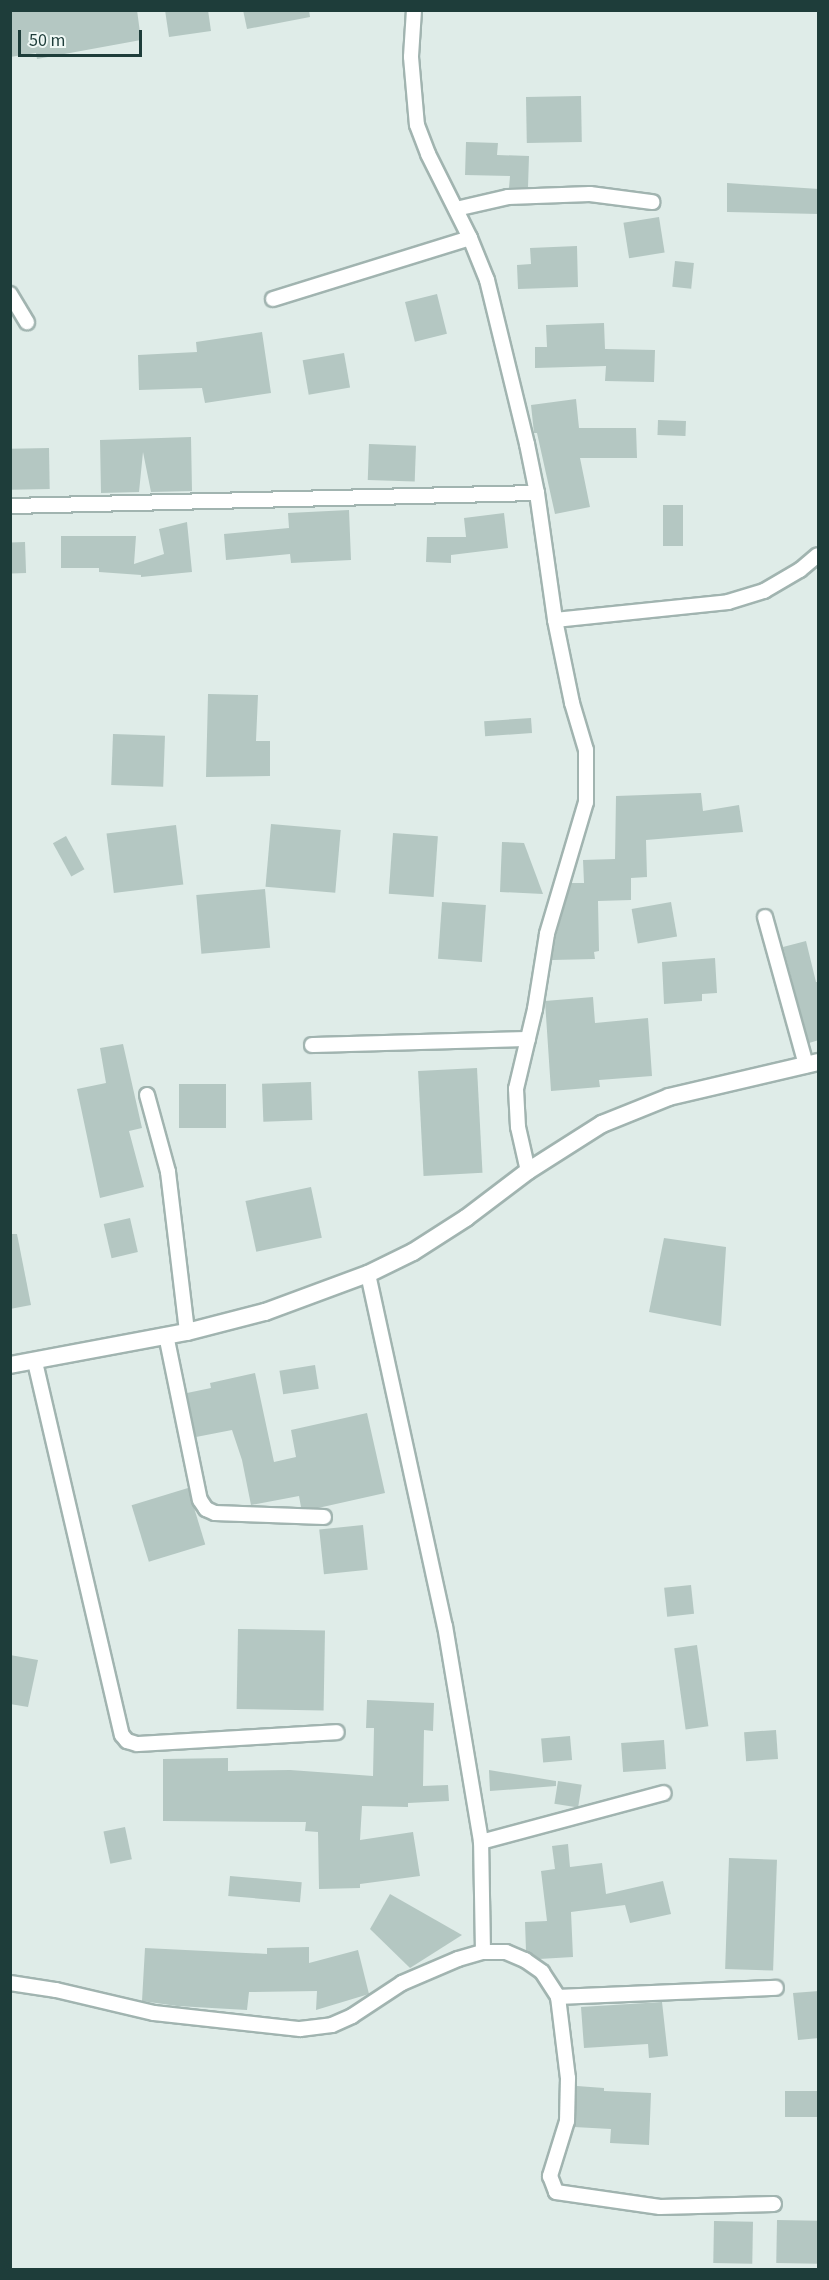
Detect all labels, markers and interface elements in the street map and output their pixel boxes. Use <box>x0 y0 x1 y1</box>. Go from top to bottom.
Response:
scale bar <box>21 18 146 56</box>
text: 50 m <box>29 28 65 53</box>

